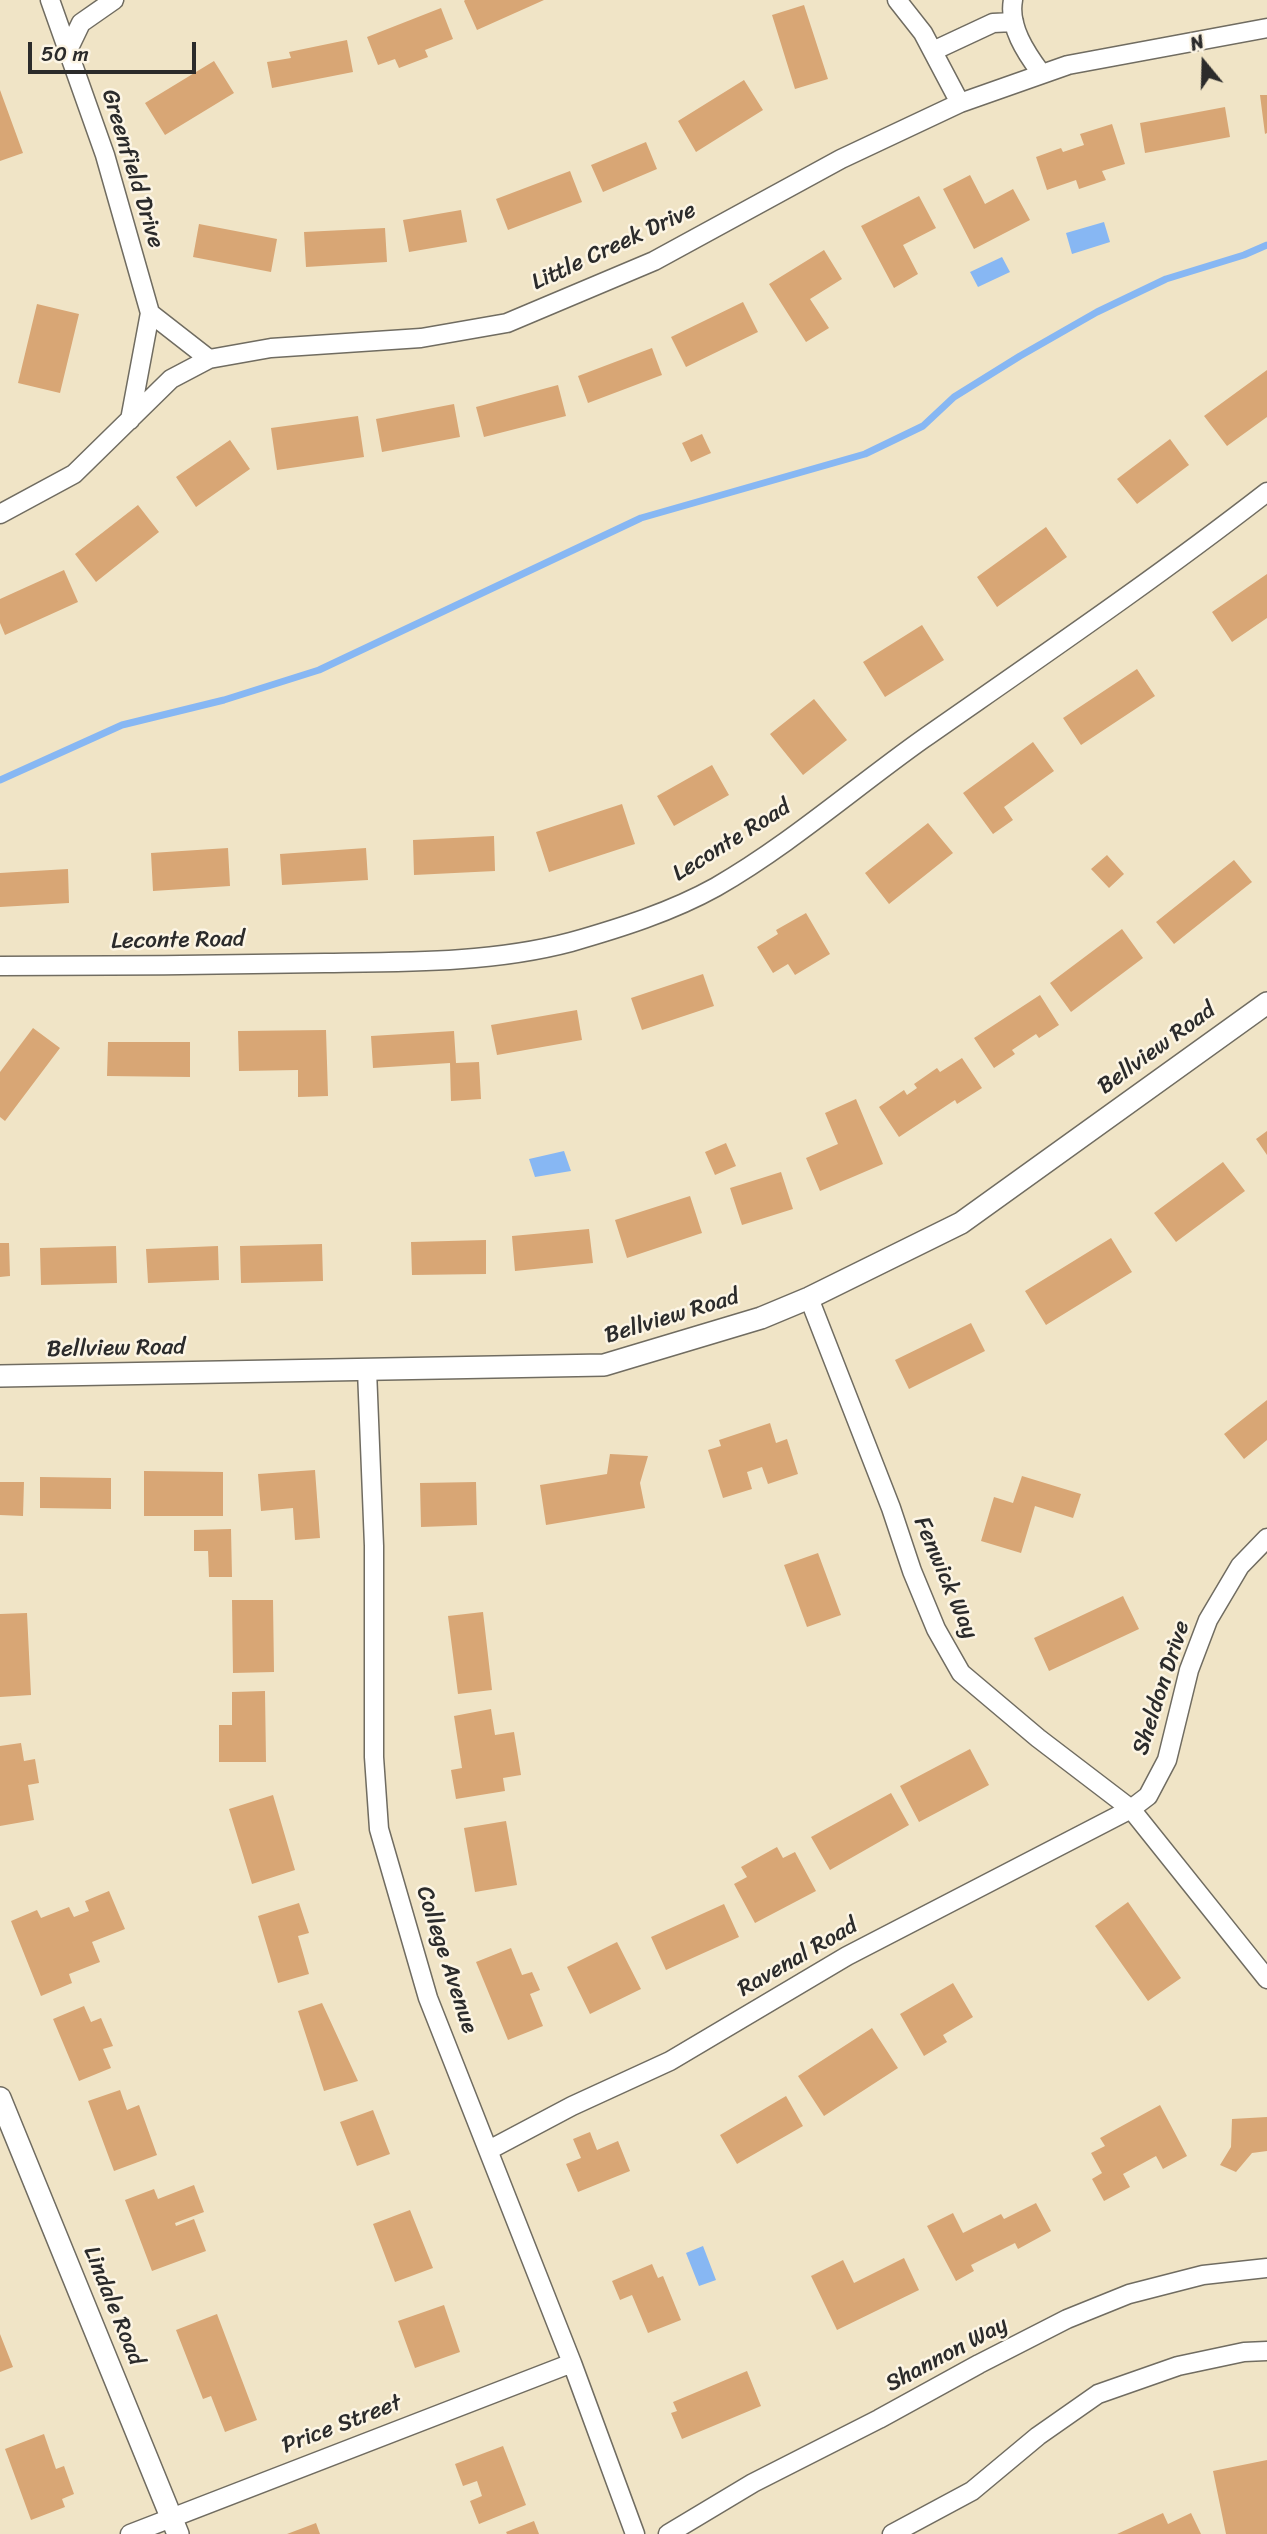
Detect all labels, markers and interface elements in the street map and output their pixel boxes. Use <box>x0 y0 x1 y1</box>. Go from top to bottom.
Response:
text: N <box>1185 25 1209 60</box>
scale bar <box>32 28 200 72</box>
north arrow <box>1169 28 1239 98</box>
text: 50 m <box>41 35 89 73</box>
street label: Greenfield Drive <box>95 86 169 252</box>
street label: Little Creek Drive <box>528 197 700 297</box>
street label: Leconte Road <box>668 794 796 888</box>
street label: Leconte Road <box>111 926 245 956</box>
street label: Bellview Road <box>1093 997 1221 1101</box>
street label: Bellview Road <box>602 1284 742 1350</box>
street label: Bellview Road <box>46 1334 186 1364</box>
street label: Fenwick Way <box>907 1513 983 1643</box>
street label: Sheldon Drive <box>1127 1618 1197 1758</box>
street label: College Avenue <box>409 1883 483 2037</box>
street label: Ravenal Road <box>733 1913 863 2003</box>
street label: Lindale Road <box>77 2242 149 2370</box>
street label: Shannon Way <box>881 2311 1013 2399</box>
street label: Price Street <box>278 2390 406 2460</box>

